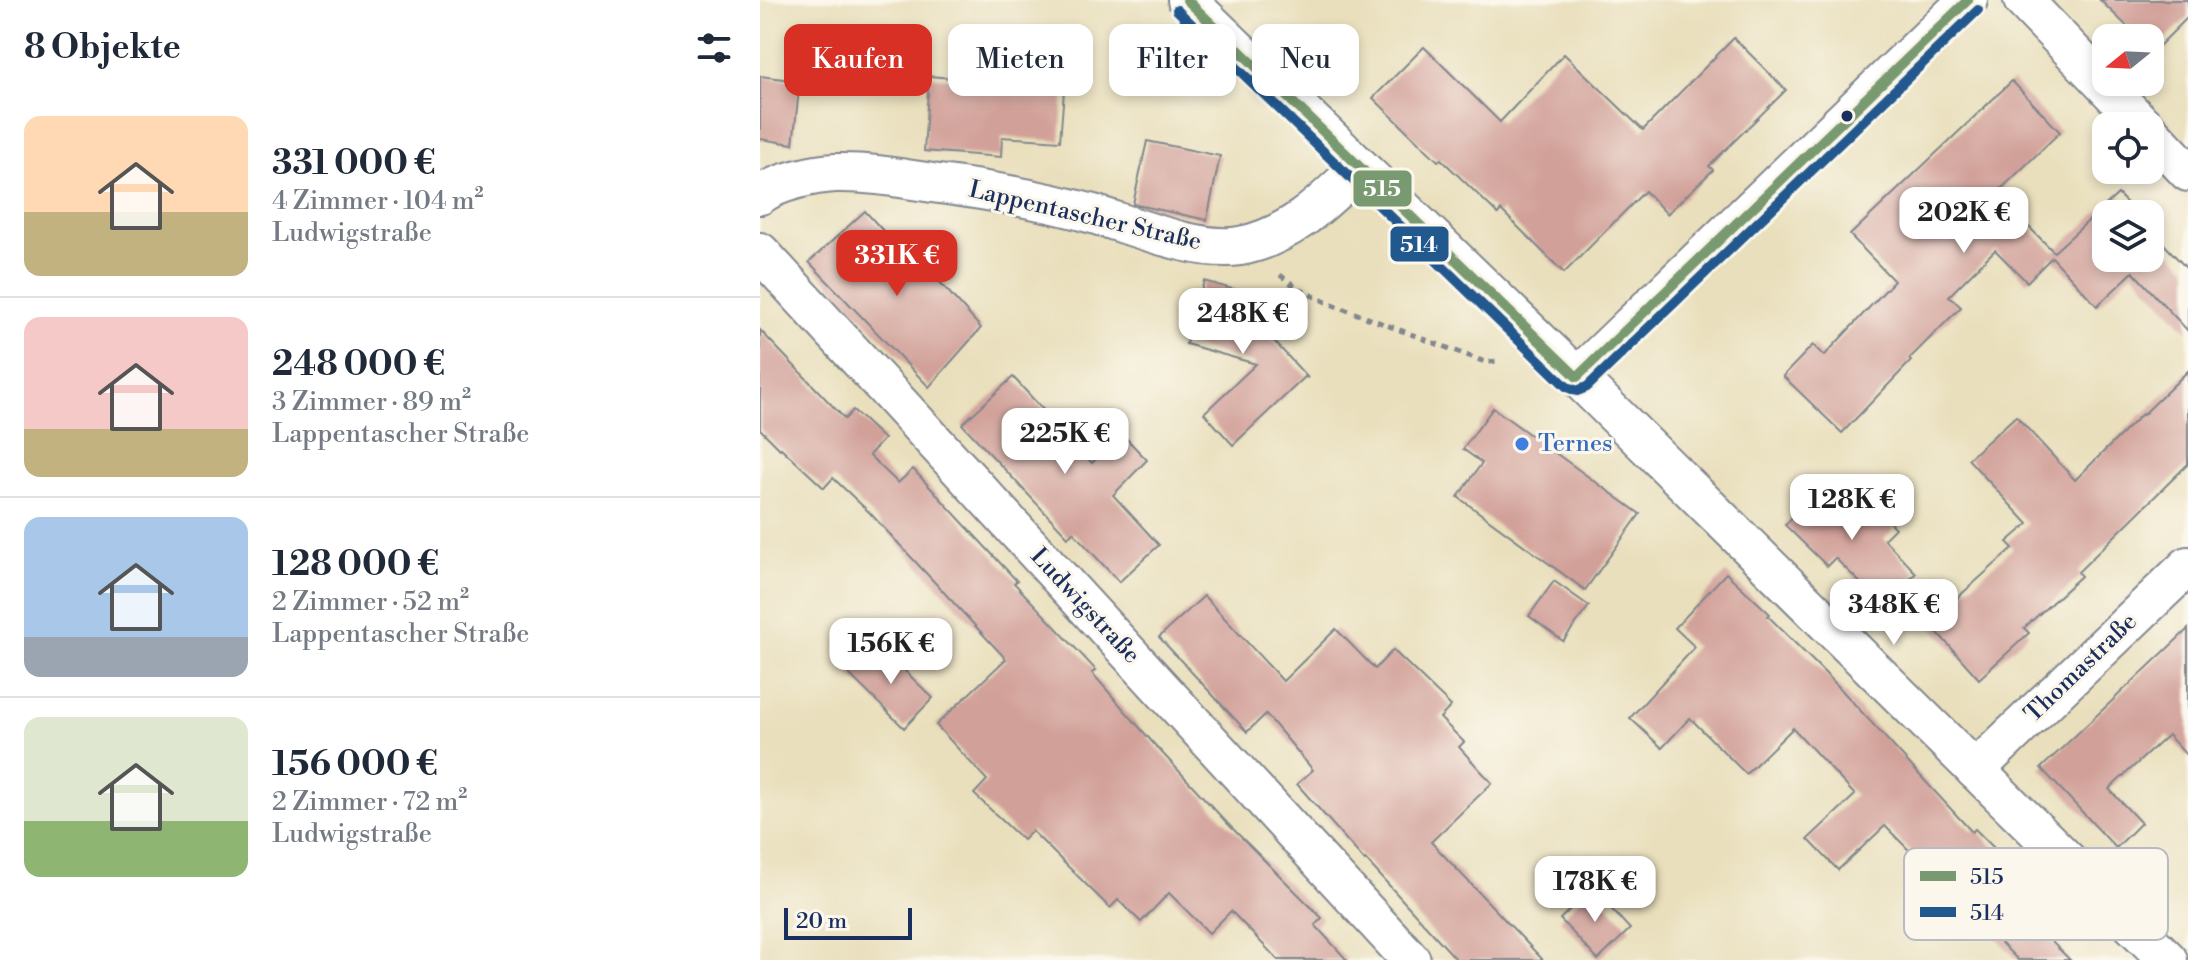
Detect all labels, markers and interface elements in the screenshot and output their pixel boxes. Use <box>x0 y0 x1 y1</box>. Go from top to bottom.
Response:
chip: Kaufen <box>784 24 932 96</box>
chip: Mieten <box>948 24 1093 96</box>
chip: Filter <box>1109 24 1236 96</box>
chip: Neu <box>1252 24 1359 96</box>
north arrow <box>2092 24 2164 96</box>
map controls <box>2092 24 2164 272</box>
icon: filters <box>692 26 736 70</box>
text: 8 Objekte <box>24 27 181 69</box>
unlabelled marker <box>1839 108 1855 124</box>
button: locate <box>2092 112 2164 184</box>
text: 331 000 € <box>272 143 436 185</box>
icon: home <box>88 148 184 244</box>
line badge: 515 <box>1352 169 1413 208</box>
street label: Lappentascher Straße <box>966 175 1204 257</box>
text: 515 <box>1363 176 1401 203</box>
text: 4 Zimmer · 104 m² <box>272 185 484 217</box>
pin: 202K € <box>1899 187 2029 255</box>
text: 202K € <box>1917 197 2011 229</box>
button: layers <box>2092 200 2164 272</box>
text: Ludwigstraße <box>272 217 432 249</box>
line badge: 514 <box>1389 225 1450 263</box>
pin: 331K € <box>832 230 962 298</box>
text: 514 <box>1400 232 1438 259</box>
text: 331K € <box>854 240 940 272</box>
pin: 248K € <box>1178 288 1308 356</box>
text: 248K € <box>1197 298 1289 330</box>
text: 248 000 € <box>272 344 445 386</box>
icon: home <box>88 349 184 445</box>
text: 3 Zimmer · 89 m² <box>272 386 471 418</box>
pin: 225K € <box>1000 408 1130 476</box>
text: Lappentascher Straße <box>272 418 529 450</box>
text: 225K € <box>1020 418 1110 450</box>
place label: Ternes <box>1538 429 1613 459</box>
marker: Ternes <box>1513 435 1531 453</box>
pin: 128K € <box>1787 474 1917 542</box>
text: 128K € <box>1808 484 1896 516</box>
street label: Ludwigstraße <box>1024 542 1146 670</box>
text: 128 000 € <box>272 544 439 586</box>
icon: home <box>88 549 184 645</box>
pin: 348K € <box>1829 579 1959 647</box>
text: 2 Zimmer · 52 m² <box>272 586 469 618</box>
text: 348K € <box>1848 589 1940 621</box>
street label: Thomastraße <box>2019 607 2143 729</box>
text: Lappentascher Straße <box>272 618 529 650</box>
pin: 156K € <box>826 618 956 686</box>
text: 156K € <box>847 628 935 660</box>
text: 156 000 € <box>272 744 438 786</box>
icon: home <box>88 749 184 845</box>
text: 2 Zimmer · 72 m² <box>272 786 467 818</box>
text: Ludwigstraße <box>272 818 432 850</box>
legend <box>1904 848 2168 940</box>
pin: 178K € <box>1530 856 1660 924</box>
text: 515 <box>1970 864 2004 891</box>
text: 178K € <box>1553 866 1637 898</box>
text: 514 <box>1970 900 2004 927</box>
scale bar <box>784 904 912 940</box>
text: 20 m <box>796 908 847 935</box>

